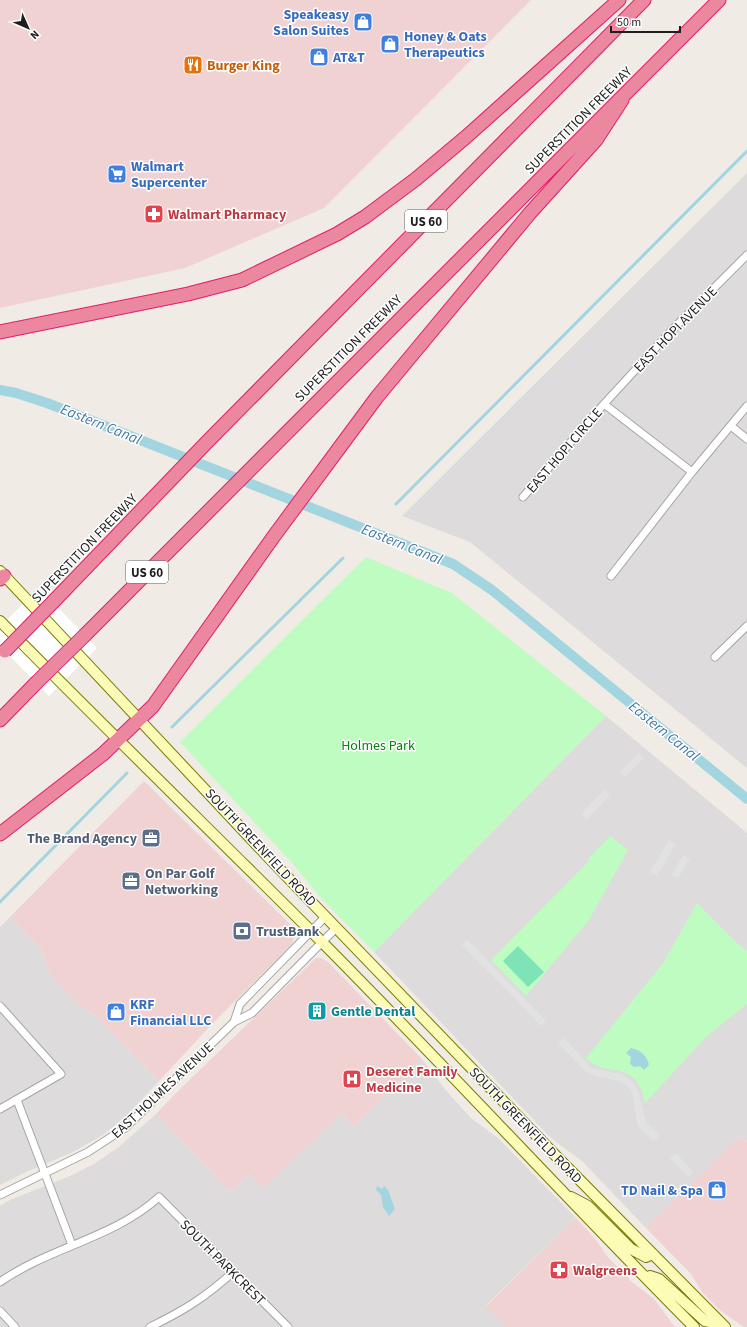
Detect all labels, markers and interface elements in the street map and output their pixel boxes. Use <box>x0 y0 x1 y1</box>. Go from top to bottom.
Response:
place label: Speakeasy Salon Suites <box>273 5 350 41</box>
north arrow <box>8 8 48 48</box>
scale bar <box>611 8 680 34</box>
shop icon: Speakeasy Salon Suites <box>352 11 374 33</box>
text: 50 m <box>617 14 641 31</box>
text: N <box>27 27 43 43</box>
place label: Honey & Oats Therapeutics <box>404 27 487 63</box>
shop icon: Honey & Oats Therapeutics <box>379 33 401 55</box>
shop icon: AT&T <box>308 46 330 68</box>
place label: AT&T <box>332 48 365 68</box>
restaurant icon: Burger King <box>182 54 204 76</box>
place label: Burger King <box>207 56 280 76</box>
street label: SUPERSTITION FREEWAY <box>520 62 637 179</box>
place label: Walmart Supercenter <box>131 157 207 193</box>
supermarket icon: Walmart Supercenter <box>106 163 128 185</box>
pharmacy icon: Walmart Pharmacy <box>143 203 165 225</box>
place label: Walmart Pharmacy <box>168 205 287 225</box>
road number: US 60 <box>405 210 447 232</box>
street label: EAST HOPI AVENUE <box>629 282 722 377</box>
street label: SUPERSTITION FREEWAY <box>290 290 407 407</box>
water label: Eastern Canal <box>57 399 145 450</box>
street label: EAST HOPI CIRCLE <box>522 404 607 498</box>
street label: SUPERSTITION FREEWAY <box>27 489 143 608</box>
water label: Eastern Canal <box>358 519 446 570</box>
road number: US 60 <box>126 561 168 583</box>
water label: Eastern Canal <box>624 696 704 767</box>
park label: Holmes Park <box>341 736 415 756</box>
street label: SOUTH GREENFIELD ROAD <box>200 784 321 911</box>
office icon: The Brand Agency <box>140 827 162 849</box>
place label: The Brand Agency <box>27 829 138 849</box>
place label: On Par Golf Networking <box>145 864 218 900</box>
office icon: On Par Golf Networking <box>120 870 142 892</box>
bank icon: TrustBank <box>231 920 253 942</box>
place label: TrustBank <box>256 922 320 942</box>
place label: KRF Financial LLC <box>130 995 211 1031</box>
building icon: Gentle Dental <box>306 1000 328 1022</box>
shop icon: KRF Financial LLC <box>105 1001 127 1023</box>
place label: Gentle Dental <box>331 1002 415 1022</box>
street label: EAST HOLMES AVENUE <box>107 1038 218 1143</box>
place label: Deseret Family Medicine <box>366 1062 458 1098</box>
street label: SOUTH GREENFIELD ROAD <box>464 1063 586 1188</box>
hospital icon: Deseret Family Medicine <box>341 1068 363 1090</box>
shop icon: TD Nail & Spa <box>706 1179 728 1201</box>
place label: TD Nail & Spa <box>621 1181 703 1201</box>
street label: SOUTH PARKCREST <box>175 1215 270 1310</box>
pharmacy icon: Walgreens <box>548 1259 570 1281</box>
place label: Walgreens <box>573 1261 637 1281</box>

